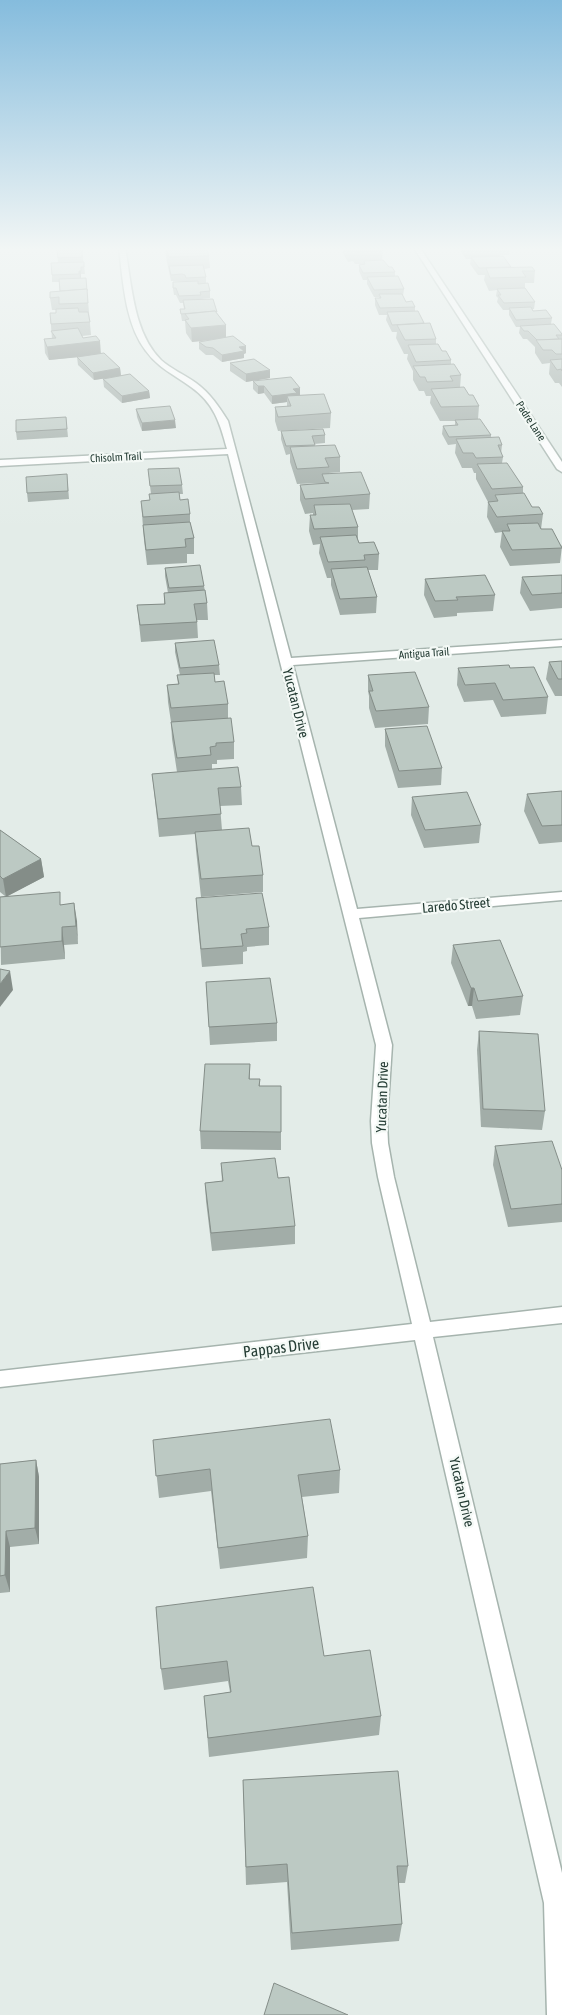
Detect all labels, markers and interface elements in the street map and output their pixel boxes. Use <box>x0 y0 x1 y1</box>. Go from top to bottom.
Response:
street label: Padre Lane <box>514 399 548 443</box>
street label: Chisolm Trail <box>90 450 142 464</box>
street label: Antigua Trail <box>398 645 450 661</box>
street label: Yucatan Drive <box>280 667 312 739</box>
street label: Laredo Street <box>421 894 491 916</box>
street label: Yucatan Drive <box>373 1061 391 1133</box>
street label: Pappas Drive <box>242 1333 320 1362</box>
street label: Yucatan Drive <box>446 1456 478 1528</box>

